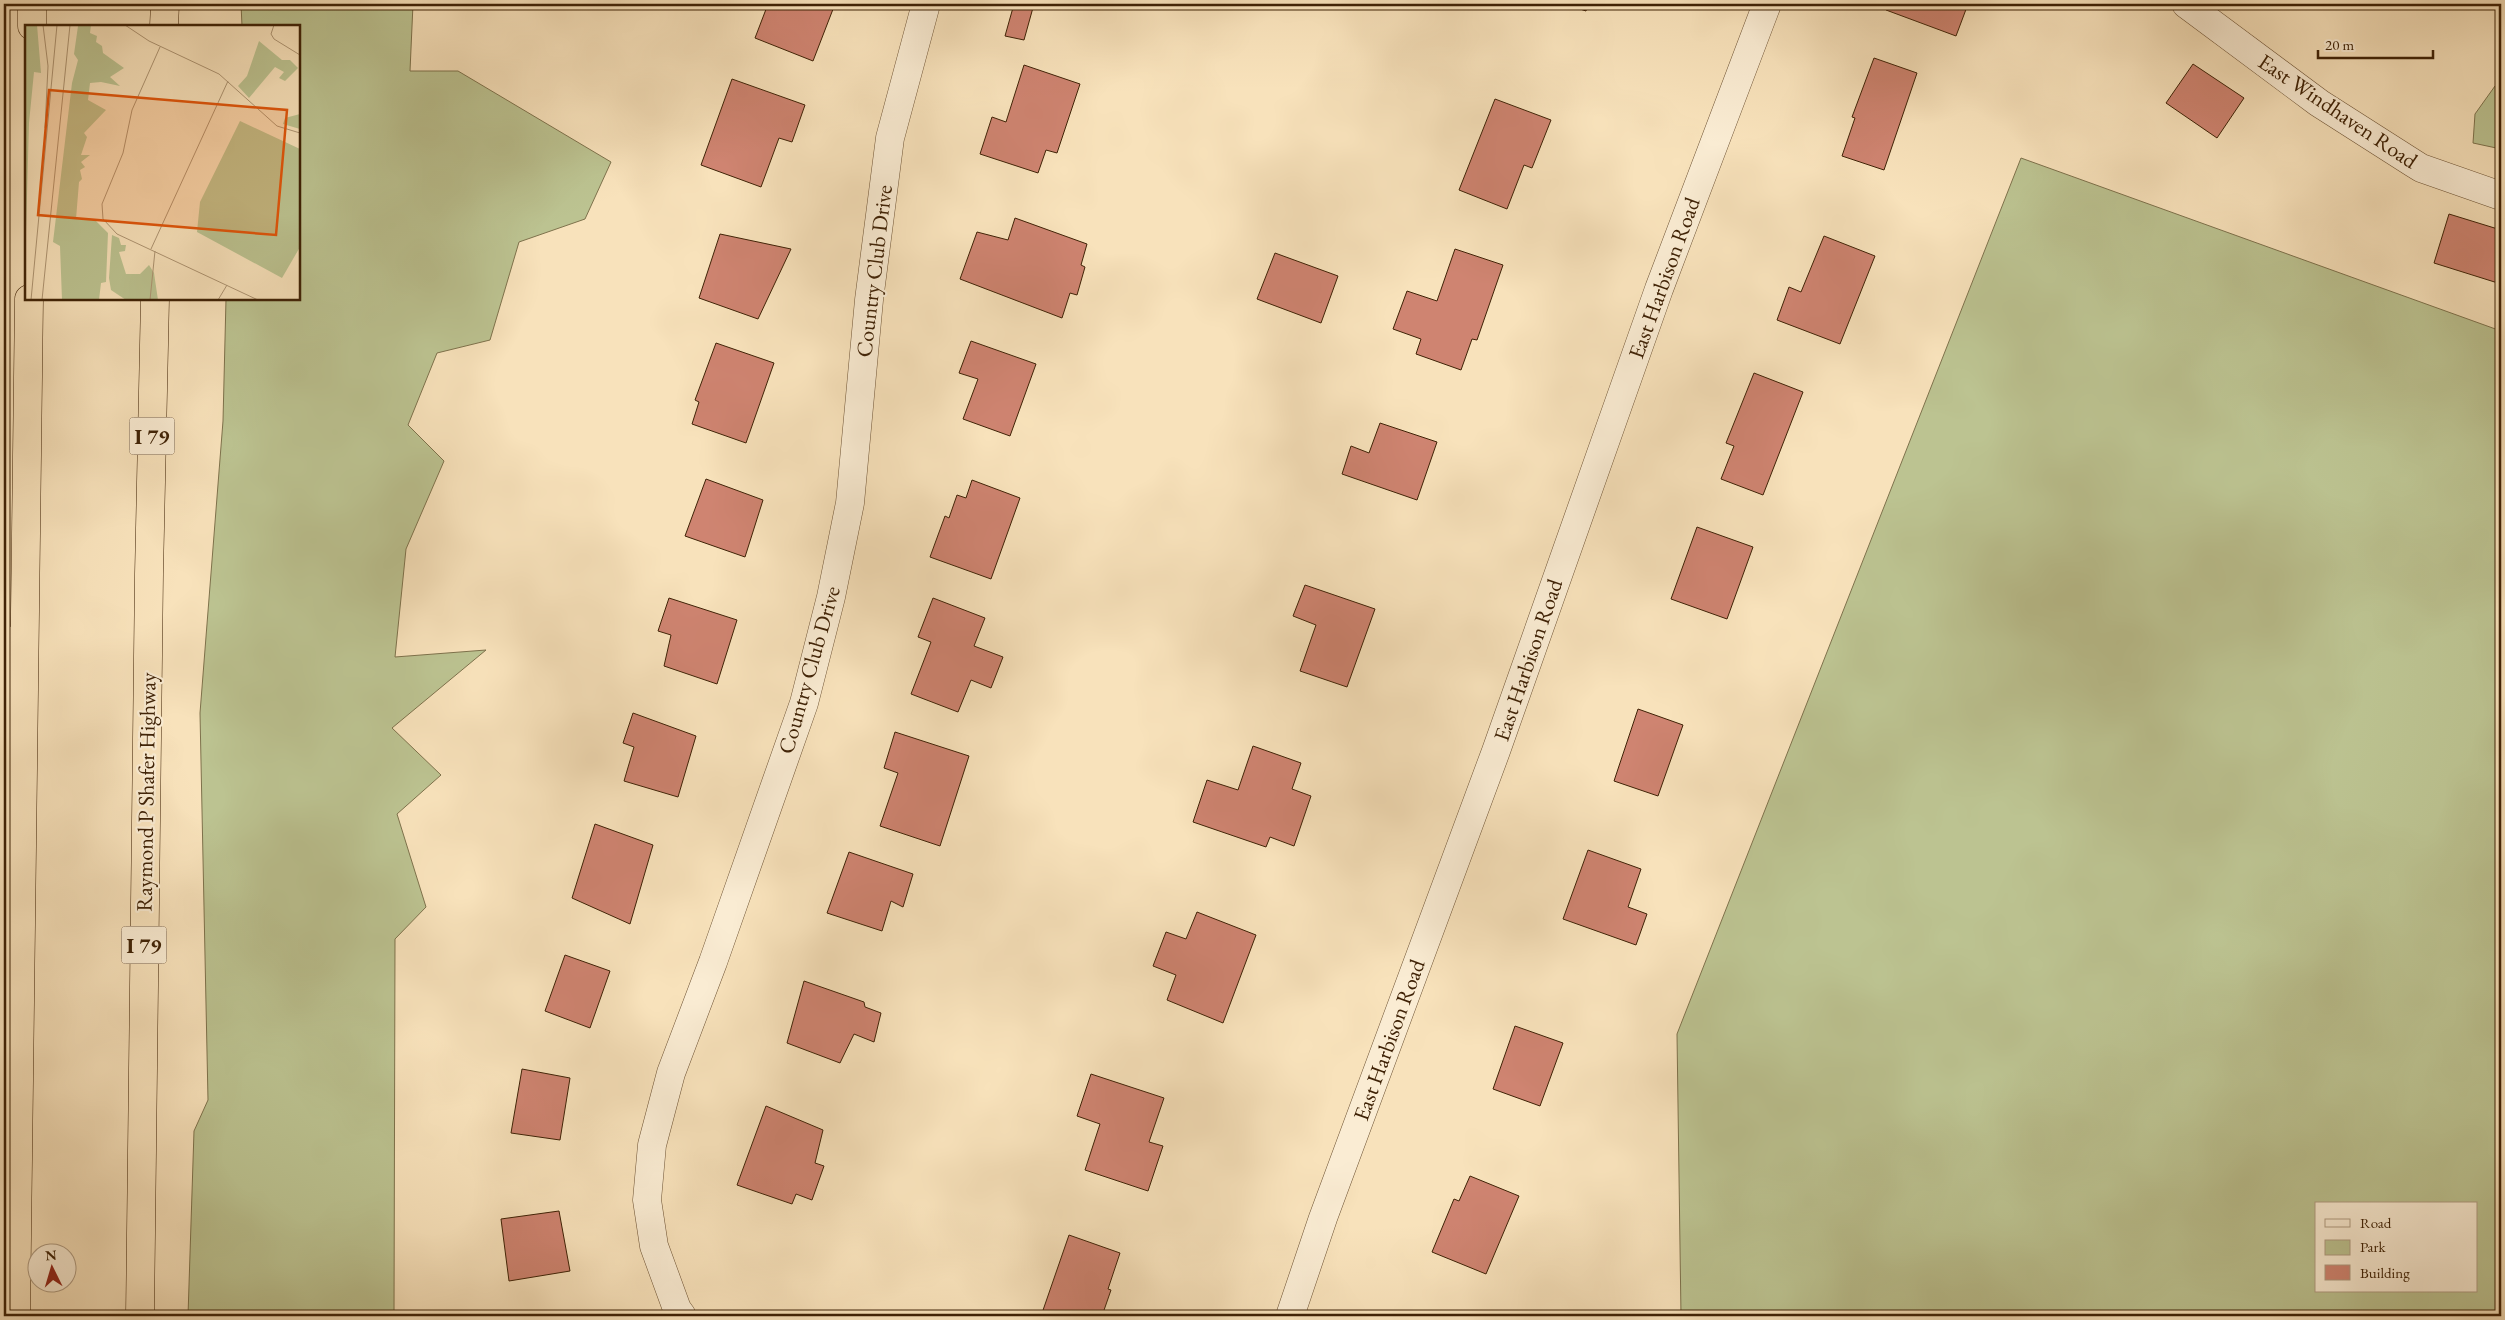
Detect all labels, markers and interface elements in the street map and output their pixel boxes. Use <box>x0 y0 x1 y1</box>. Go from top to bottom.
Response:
inset map <box>25 25 300 300</box>
scale bar <box>2318 28 2432 60</box>
text: 20 m <box>2325 35 2354 54</box>
street label: East Windhaven Road <box>2253 47 2424 176</box>
street label: Country Club Drive <box>849 183 899 359</box>
street label: East Harbison Road <box>1621 192 1707 363</box>
road number: I 79 <box>130 418 174 454</box>
street label: East Harbison Road <box>1487 574 1570 745</box>
street label: Country Club Drive <box>771 582 847 757</box>
street label: Raymond P Shafer Highway <box>129 672 163 912</box>
road number: I 79 <box>122 926 166 964</box>
street label: East Harbison Road <box>1346 954 1432 1125</box>
legend <box>2315 1202 2478 1292</box>
text: Road <box>2360 1213 2392 1232</box>
text: Park <box>2360 1237 2387 1256</box>
north arrow <box>28 1242 78 1292</box>
text: N <box>44 1246 58 1265</box>
text: Building <box>2360 1263 2410 1282</box>

